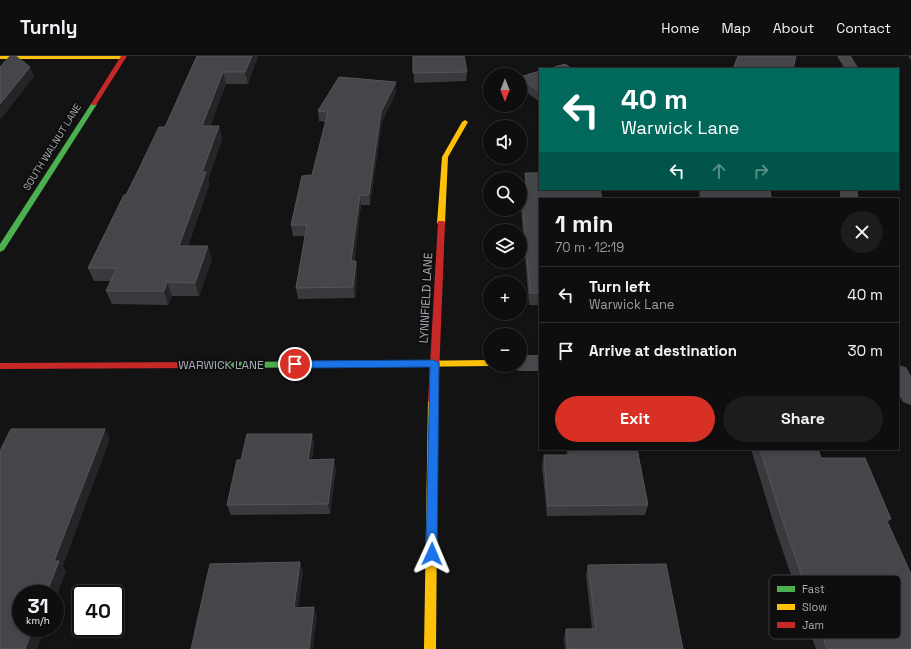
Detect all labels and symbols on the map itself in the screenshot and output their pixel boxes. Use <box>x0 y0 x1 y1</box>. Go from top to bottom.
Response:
north arrow <box>483 68 527 112</box>
street label: SOUTH WALNUT LANE <box>20 101 84 193</box>
street label: LYNNFIELD LANE <box>416 252 436 344</box>
pin <box>278 347 312 381</box>
street label: WARWICK LANE <box>178 357 264 373</box>
position arrow <box>411 533 453 575</box>
legend <box>769 575 901 639</box>
text: Fast <box>802 582 825 596</box>
speed limit sign: 40 <box>72 585 124 637</box>
text: Slow <box>802 600 827 614</box>
text: Jam <box>802 618 824 632</box>

